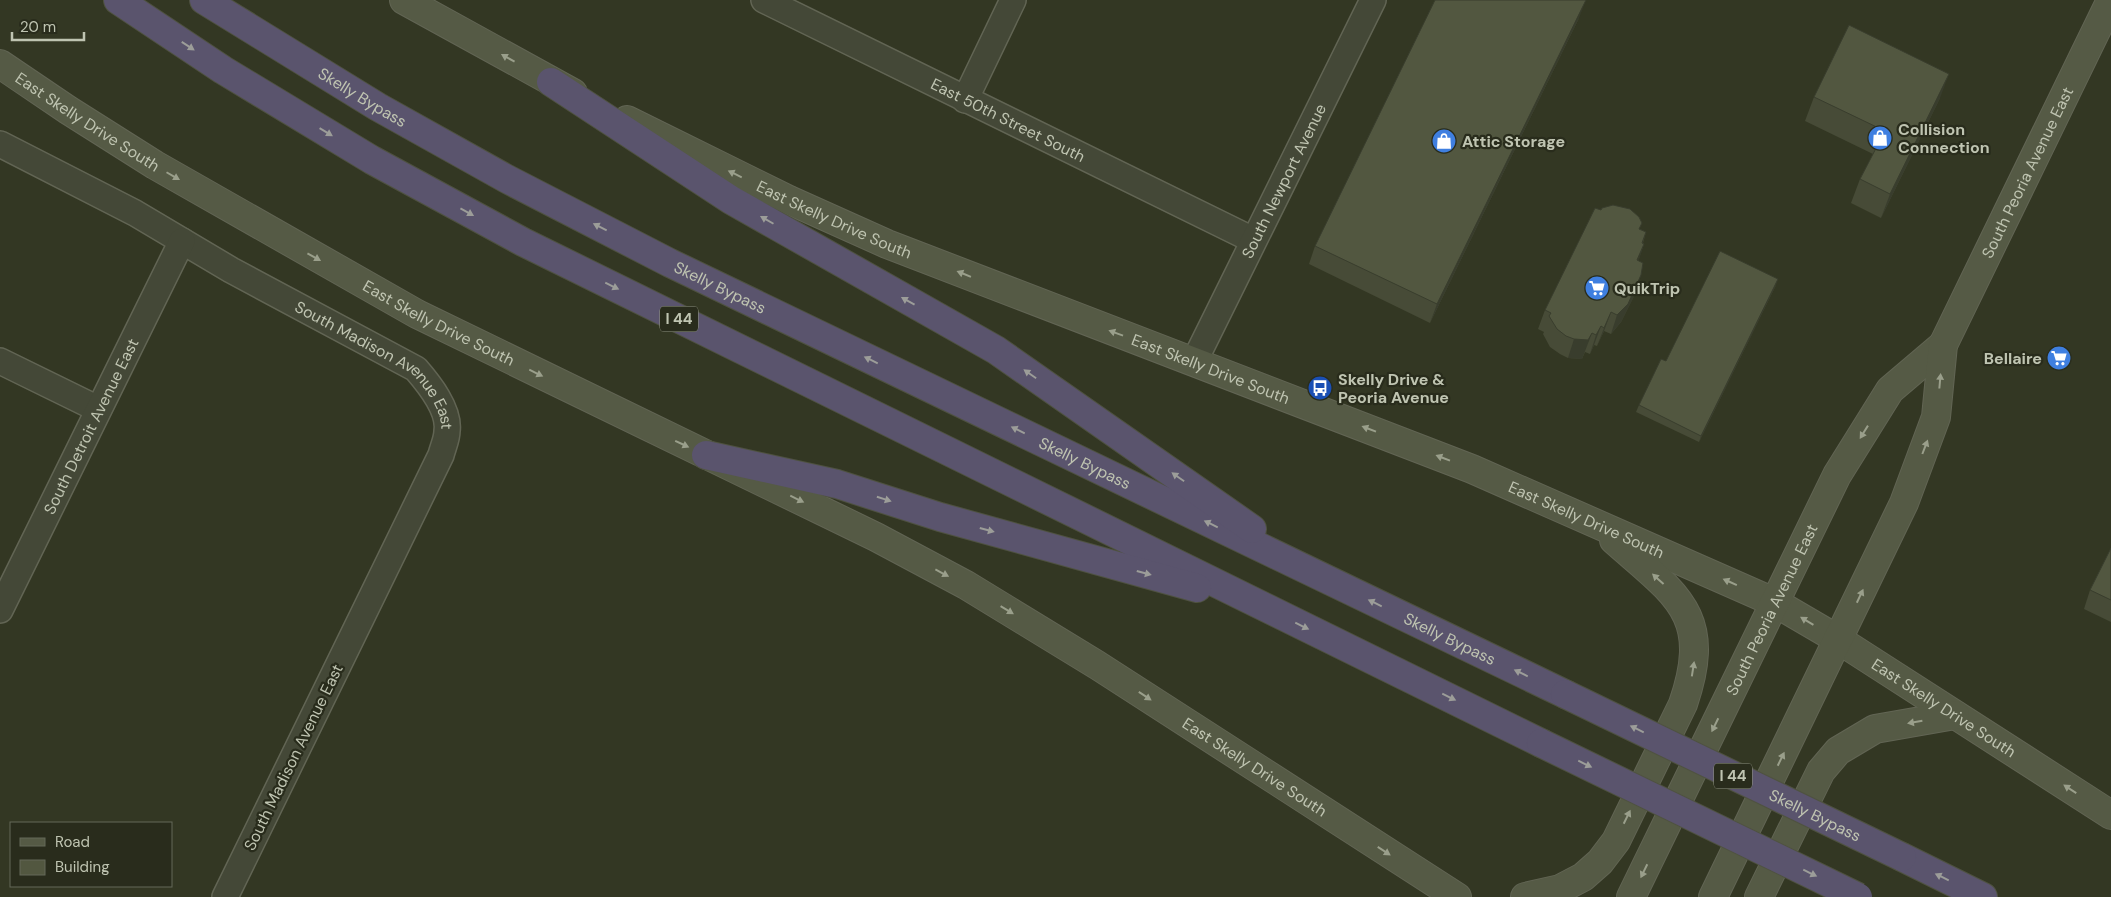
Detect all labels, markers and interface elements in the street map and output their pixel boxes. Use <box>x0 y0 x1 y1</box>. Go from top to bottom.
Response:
scale bar <box>12 10 85 42</box>
text: 20 m <box>20 17 56 37</box>
one-way arrow <box>181 41 194 51</box>
one-way arrow <box>501 54 514 63</box>
street label: Skelly Bypass <box>314 63 410 132</box>
street label: East Skelly Drive South <box>11 68 164 176</box>
street label: East 50th Street South <box>927 74 1089 167</box>
street label: South Peoria Avenue East <box>1977 83 2078 262</box>
street label: South Newport Avenue <box>1237 100 1331 262</box>
place label: Collision Connection <box>1898 119 1990 158</box>
shop icon: Collision Connection <box>1867 125 1893 151</box>
one-way arrow <box>319 128 332 137</box>
shop icon: Attic Storage <box>1431 128 1457 154</box>
place label: Attic Storage <box>1462 131 1565 152</box>
one-way arrow <box>728 170 742 178</box>
one-way arrow <box>167 171 180 180</box>
street label: East Skelly Drive South <box>753 176 915 264</box>
one-way arrow <box>460 208 474 216</box>
one-way arrow <box>760 216 773 225</box>
one-way arrow <box>592 223 607 231</box>
one-way arrow <box>308 252 321 261</box>
street label: Skelly Bypass <box>670 257 769 319</box>
one-way arrow <box>956 270 971 278</box>
street label: East Skelly Drive South <box>359 275 518 371</box>
supermarket icon: QuikTrip <box>1584 275 1610 301</box>
place label: QuikTrip <box>1614 278 1680 299</box>
one-way arrow <box>604 282 619 290</box>
street label: South Madison Avenue East <box>291 296 457 430</box>
one-way arrow <box>902 296 915 305</box>
road number: I 44 <box>660 306 698 332</box>
one-way arrow <box>1108 329 1123 336</box>
street label: East Skelly Drive South <box>1129 329 1293 409</box>
street label: South Detroit Avenue East <box>39 335 143 518</box>
supermarket icon: Bellaire <box>2046 345 2072 371</box>
place label: Bellaire <box>1984 348 2042 369</box>
one-way arrow <box>864 356 878 364</box>
one-way arrow <box>529 369 543 377</box>
one-way arrow <box>1024 369 1037 379</box>
place label: Skelly Drive & Peoria Avenue <box>1338 369 1449 408</box>
one-way arrow <box>1936 372 1944 388</box>
bus stop icon: Skelly Drive & Peoria Avenue <box>1307 375 1333 401</box>
one-way arrow <box>1361 425 1376 433</box>
one-way arrow <box>1859 425 1868 438</box>
one-way arrow <box>1011 426 1025 434</box>
street label: Skelly Bypass <box>1035 432 1134 494</box>
one-way arrow <box>675 440 689 448</box>
one-way arrow <box>1922 440 1929 455</box>
one-way arrow <box>1435 454 1450 462</box>
one-way arrow <box>1171 472 1185 482</box>
street label: East Skelly Drive South <box>1505 476 1667 563</box>
one-way arrow <box>790 495 804 503</box>
one-way arrow <box>877 495 892 503</box>
one-way arrow <box>1204 520 1218 528</box>
street label: South Peoria Avenue East <box>1721 520 1823 699</box>
one-way arrow <box>980 527 995 535</box>
one-way arrow <box>935 569 950 577</box>
one-way arrow <box>1136 570 1151 578</box>
one-way arrow <box>1652 573 1664 585</box>
one-way arrow <box>1723 578 1737 586</box>
one-way arrow <box>1856 589 1864 603</box>
one-way arrow <box>1368 598 1382 606</box>
one-way arrow <box>1001 606 1014 615</box>
street label: Skelly Bypass <box>1400 608 1499 670</box>
one-way arrow <box>1800 617 1813 626</box>
one-way arrow <box>1295 622 1310 631</box>
street label: East Skelly Drive South <box>1867 654 2020 762</box>
street label: South Madison Avenue East <box>239 660 348 854</box>
one-way arrow <box>1689 661 1697 677</box>
one-way arrow <box>1514 669 1528 677</box>
one-way arrow <box>1138 692 1152 701</box>
one-way arrow <box>1441 693 1456 702</box>
street label: East Skelly Drive South <box>1178 713 1331 821</box>
one-way arrow <box>1711 718 1719 732</box>
one-way arrow <box>1907 719 1923 727</box>
one-way arrow <box>1630 725 1644 733</box>
one-way arrow <box>1777 752 1785 766</box>
one-way arrow <box>1578 760 1592 768</box>
road number: I 44 <box>1714 764 1752 788</box>
street label: Skelly Bypass <box>1766 784 1864 847</box>
one-way arrow <box>2063 784 2076 794</box>
one-way arrow <box>1624 810 1632 824</box>
legend <box>10 822 172 887</box>
text: Road <box>55 832 90 852</box>
one-way arrow <box>1377 846 1391 855</box>
text: Building <box>55 857 110 877</box>
one-way arrow <box>1640 864 1648 878</box>
one-way arrow <box>1803 870 1817 878</box>
one-way arrow <box>1935 873 1950 881</box>

